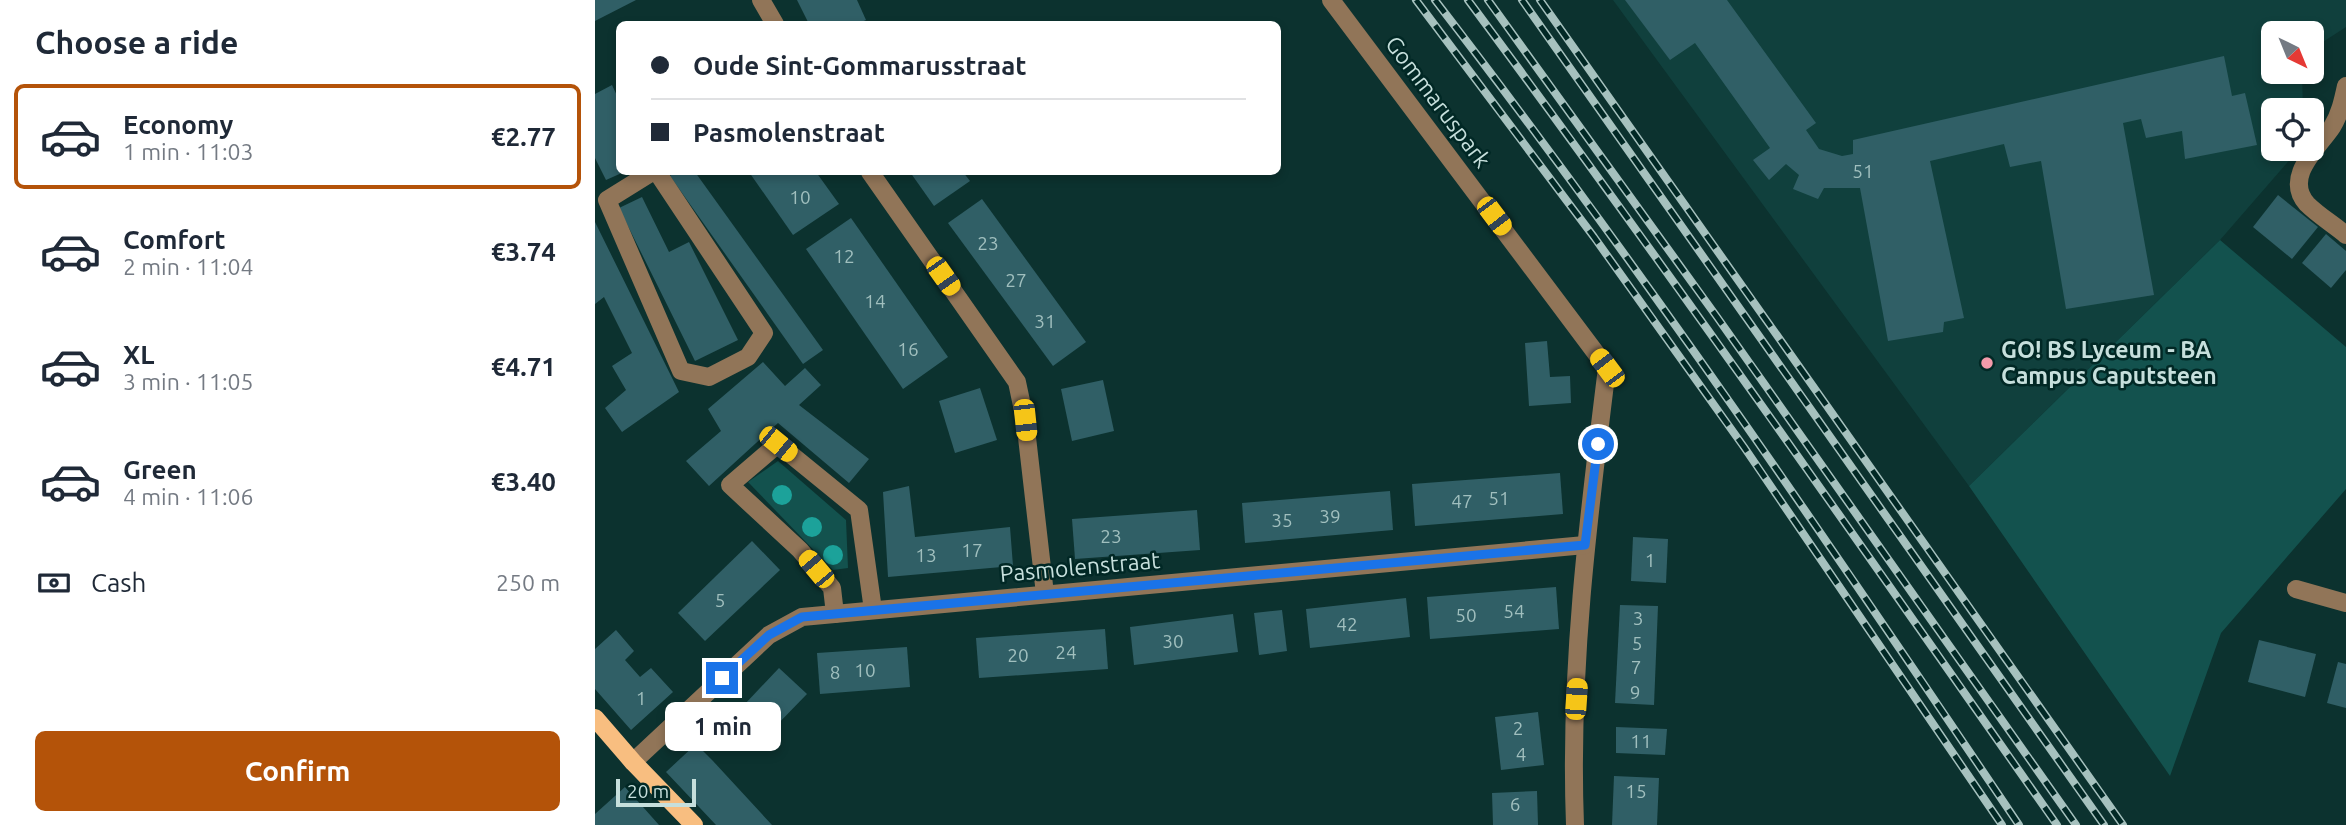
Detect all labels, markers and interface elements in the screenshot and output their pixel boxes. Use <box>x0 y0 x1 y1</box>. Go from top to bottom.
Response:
north arrow <box>2261 21 2324 84</box>
map controls <box>2261 21 2324 161</box>
text: Choose a ride <box>35 24 238 60</box>
street label: Gommaruspark <box>1381 31 1496 172</box>
text: Oude Sint-Gommarusstraat <box>693 51 1027 80</box>
button: locate <box>2261 98 2324 161</box>
icon: car <box>39 105 102 168</box>
text: Economy <box>123 110 233 139</box>
text: Pasmolenstraat <box>693 118 885 147</box>
text: €2.77 <box>491 122 556 151</box>
text: 1 min · 11:03 <box>123 139 254 164</box>
house number: 51 <box>1852 160 1874 182</box>
house number: 10 <box>789 186 811 208</box>
car <box>1473 193 1516 239</box>
icon: car <box>39 220 102 283</box>
text: Comfort <box>123 225 226 254</box>
house number: 23 <box>977 232 999 254</box>
text: €3.74 <box>491 237 556 266</box>
house number: 12 <box>833 245 855 267</box>
car <box>923 253 964 299</box>
text: 2 min · 11:04 <box>123 254 254 279</box>
house number: 27 <box>1005 269 1027 291</box>
house number: 14 <box>864 290 886 312</box>
house number: 31 <box>1034 310 1056 332</box>
icon: car <box>39 335 102 398</box>
place label: GO! BS Lyceum - BA Campus Caputsteen <box>2001 337 2217 388</box>
house number: 16 <box>897 338 919 360</box>
text: XL <box>123 340 154 369</box>
car <box>1586 345 1629 391</box>
text: €4.71 <box>491 352 556 381</box>
marker: GO! BS Lyceum - BA Campus Caputsteen <box>1979 355 1995 371</box>
text: 3 min · 11:05 <box>123 369 254 394</box>
car <box>1013 398 1038 442</box>
car <box>756 423 801 465</box>
route start <box>1582 428 1614 460</box>
icon: car <box>39 450 102 513</box>
text: Green <box>123 455 197 484</box>
text: €3.40 <box>491 467 556 496</box>
text: 4 min · 11:06 <box>123 484 254 509</box>
house number: 51 <box>1488 487 1510 509</box>
house number: 47 <box>1451 490 1473 512</box>
house number: 39 <box>1319 505 1341 527</box>
house number: 35 <box>1271 509 1293 531</box>
house number: 23 <box>1100 525 1122 547</box>
house number: 17 <box>961 539 983 561</box>
house number: 13 <box>915 544 937 566</box>
car <box>795 546 838 592</box>
street label: Pasmolenstraat <box>999 547 1161 586</box>
house number: 1 <box>1645 549 1655 571</box>
icon: cash <box>35 564 73 602</box>
text: Cash <box>91 568 146 597</box>
text: 250 m <box>496 570 560 595</box>
house number: 5 <box>715 589 725 611</box>
house number: 54 <box>1503 600 1525 622</box>
house number: 50 <box>1455 604 1477 626</box>
house number: 3 <box>1633 607 1643 629</box>
house number: 42 <box>1336 613 1358 635</box>
house number: 30 <box>1162 630 1184 652</box>
house number: 5 <box>1632 632 1642 654</box>
house number: 24 <box>1055 641 1077 663</box>
house number: 20 <box>1007 644 1029 666</box>
house number: 7 <box>1631 656 1641 678</box>
house number: 10 <box>854 659 876 681</box>
house number: 8 <box>830 661 840 683</box>
route end <box>706 662 738 694</box>
car <box>1565 677 1588 721</box>
house number: 9 <box>1630 681 1640 703</box>
house number: 1 <box>636 687 646 709</box>
callout: 1 min <box>664 702 780 752</box>
text: 1 min <box>694 714 752 739</box>
house number: 2 <box>1513 717 1523 739</box>
house number: 11 <box>1630 730 1652 752</box>
button: Confirm <box>35 731 560 811</box>
house number: 4 <box>1516 743 1526 765</box>
scale bar <box>616 776 697 808</box>
text: 20 m <box>627 780 669 802</box>
house number: 15 <box>1625 780 1647 802</box>
house number: 6 <box>1510 793 1520 815</box>

